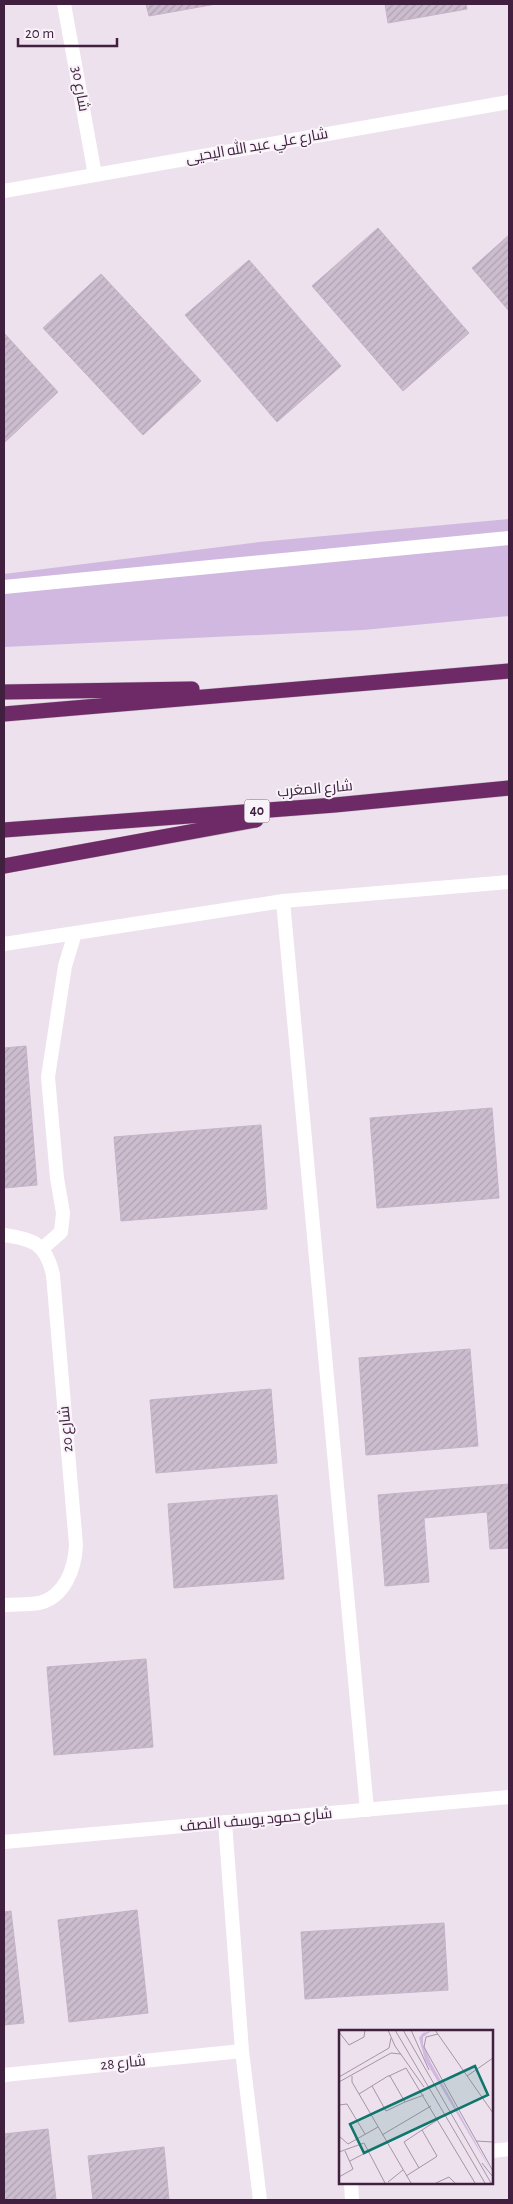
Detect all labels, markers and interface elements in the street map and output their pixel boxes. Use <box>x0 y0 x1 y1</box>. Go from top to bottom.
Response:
scale bar <box>18 15 116 47</box>
text: 20 m <box>25 26 54 41</box>
street label: شارع 30 <box>66 65 92 113</box>
street label: شارع علي عبد الله اليحيى <box>184 123 330 170</box>
street label: شارع المغرب <box>277 777 354 803</box>
road number: 40 <box>244 799 270 822</box>
street label: شارع 20 <box>56 1405 78 1453</box>
street label: شارع حمود يوسف النصف <box>179 1805 333 1837</box>
inset map <box>339 2030 493 2184</box>
street label: شارع 28 <box>100 2052 147 2076</box>

